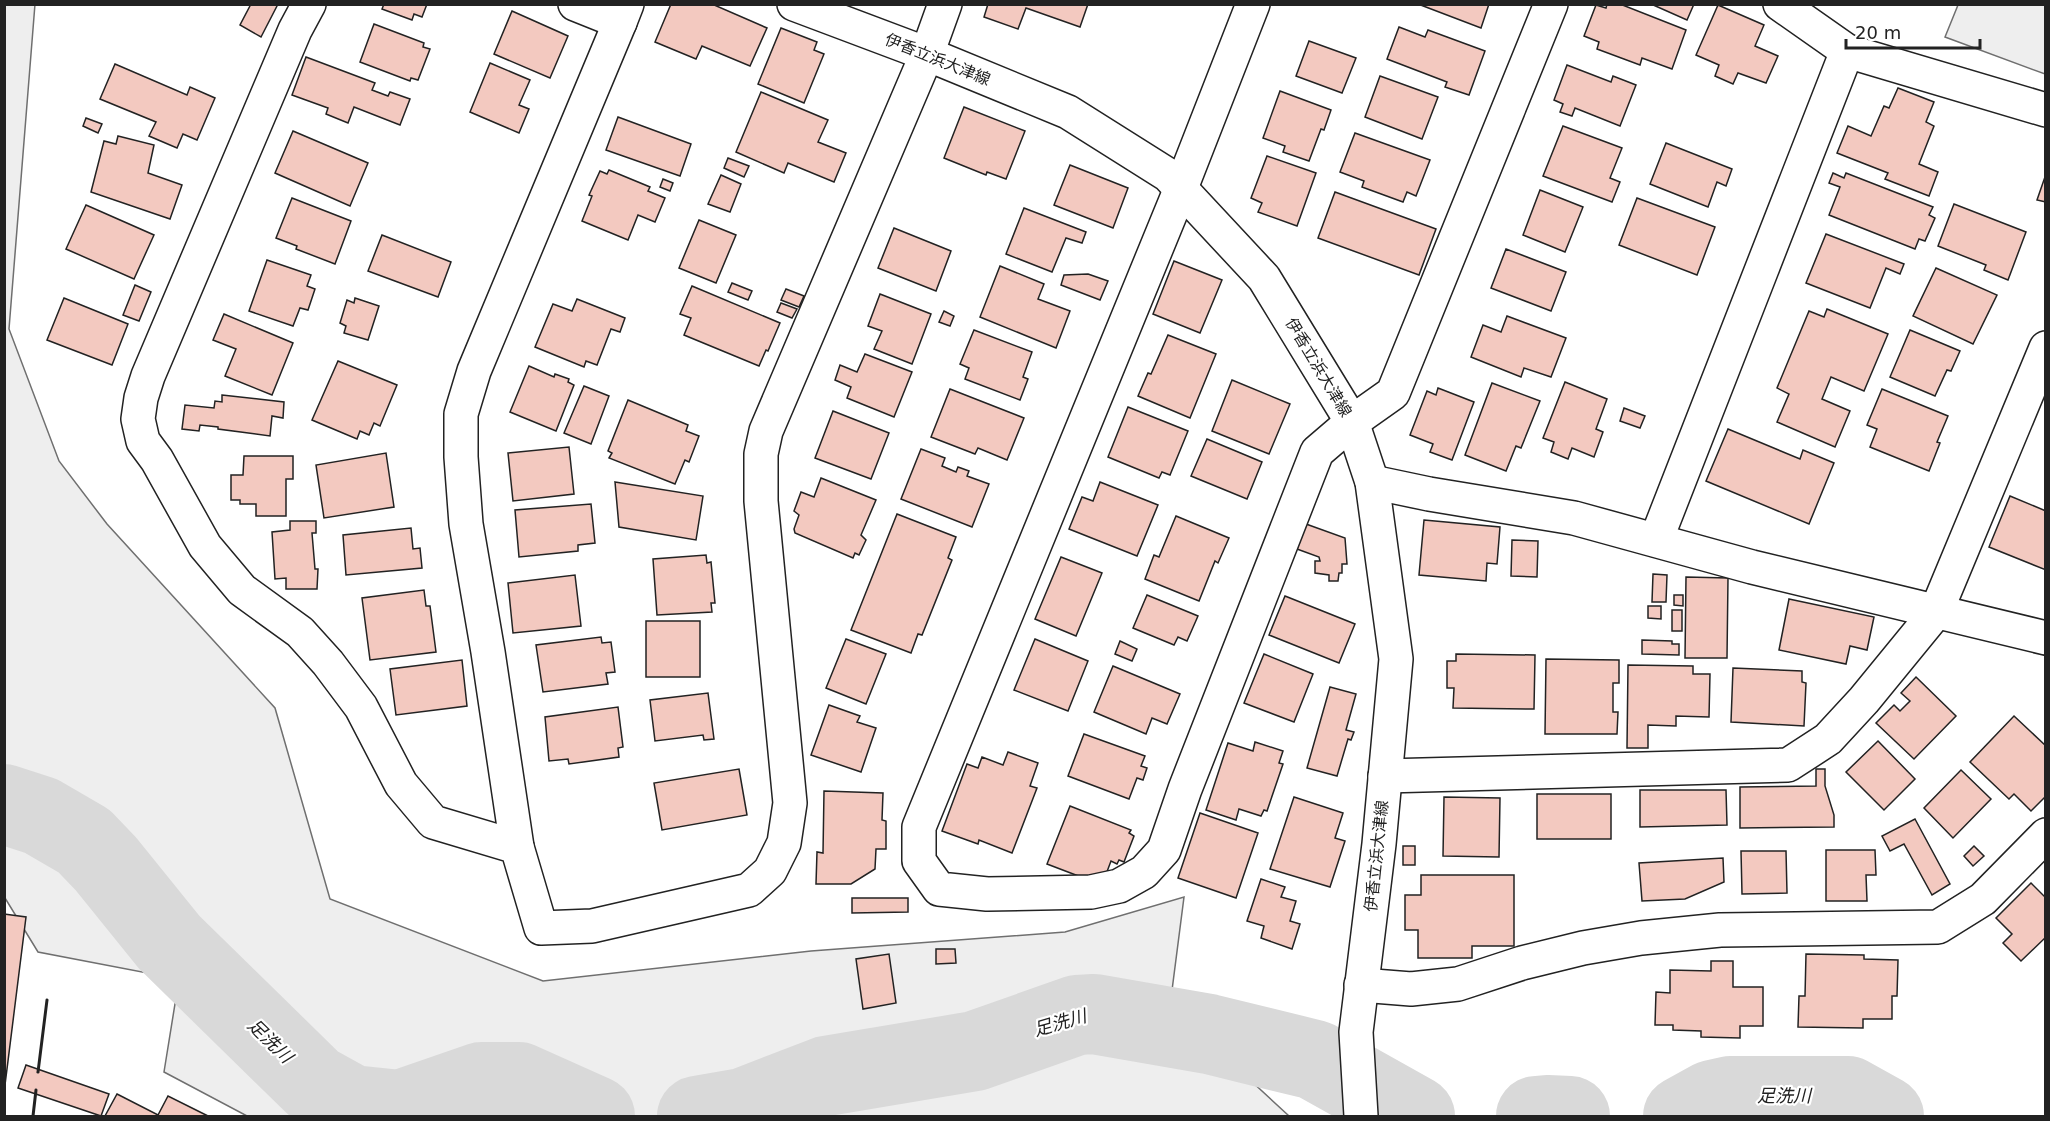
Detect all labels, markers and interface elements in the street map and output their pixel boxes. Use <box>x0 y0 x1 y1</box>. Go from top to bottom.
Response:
scale bar <box>1846 12 1980 50</box>
text: 20 m <box>1855 22 1901 43</box>
street label: 伊香立浜大津線 <box>882 30 993 89</box>
street label: 伊香立浜大津線 <box>1282 314 1356 420</box>
street label: 伊香立浜大津線 <box>1361 799 1392 913</box>
water label: 足洗川 <box>1031 1004 1091 1040</box>
water label: 足洗川 <box>244 1014 299 1068</box>
water label: 足洗川 <box>1757 1085 1813 1106</box>

